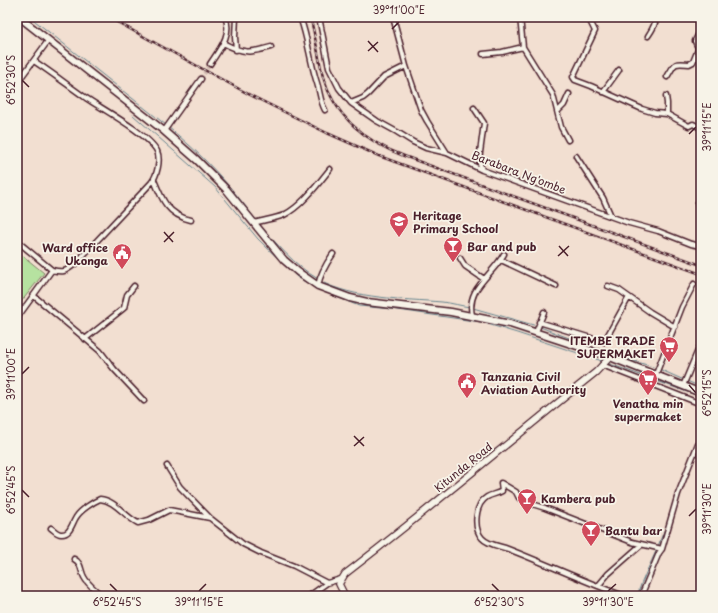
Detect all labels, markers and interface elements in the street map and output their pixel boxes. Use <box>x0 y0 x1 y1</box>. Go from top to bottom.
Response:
text: 39°11'00"E <box>373 2 425 17</box>
text: 6°52'30"S <box>3 55 18 105</box>
text: 39°11'15"E <box>699 103 714 151</box>
street label: Barabara Ng'ombe <box>469 146 569 198</box>
place label: Heritage Primary School <box>413 207 498 237</box>
school or university icon: Heritage Primary School <box>388 210 410 238</box>
bar icon: Bar and pub <box>442 235 464 263</box>
place label: Bar and pub <box>467 238 537 255</box>
place label: Ward office Ukonga <box>42 239 109 269</box>
public building icon: Ward office Ukonga <box>111 242 133 270</box>
place label: ITEMBE TRADE SUPERMAKET <box>570 332 656 362</box>
supermarket icon: ITEMBE TRADE SUPERMAKET <box>658 335 680 363</box>
text: 39°11'00"E <box>3 348 18 400</box>
place label: Tanzania Civil Aviation Authority <box>481 368 586 398</box>
supermarket icon: Venatha min supermaket <box>637 368 659 396</box>
text: 6°52'15"S <box>699 369 714 417</box>
public building icon: Tanzania Civil Aviation Authority <box>456 371 478 399</box>
place label: Venatha min supermaket <box>613 395 683 425</box>
street label: Kitunda Road <box>430 438 496 496</box>
text: 6°52'45"S <box>3 465 18 515</box>
text: 39°11'30"E <box>699 483 714 535</box>
bar icon: Kambera pub <box>516 487 538 515</box>
place label: Kambera pub <box>541 490 616 507</box>
bar icon: Bantu bar <box>580 519 602 547</box>
place label: Bantu bar <box>605 522 663 539</box>
text: 6°52'45"S <box>92 594 142 609</box>
text: 39°11'15"E <box>175 594 223 609</box>
text: 6°52'30"S <box>474 594 524 609</box>
text: 39°11'30"E <box>582 594 634 609</box>

